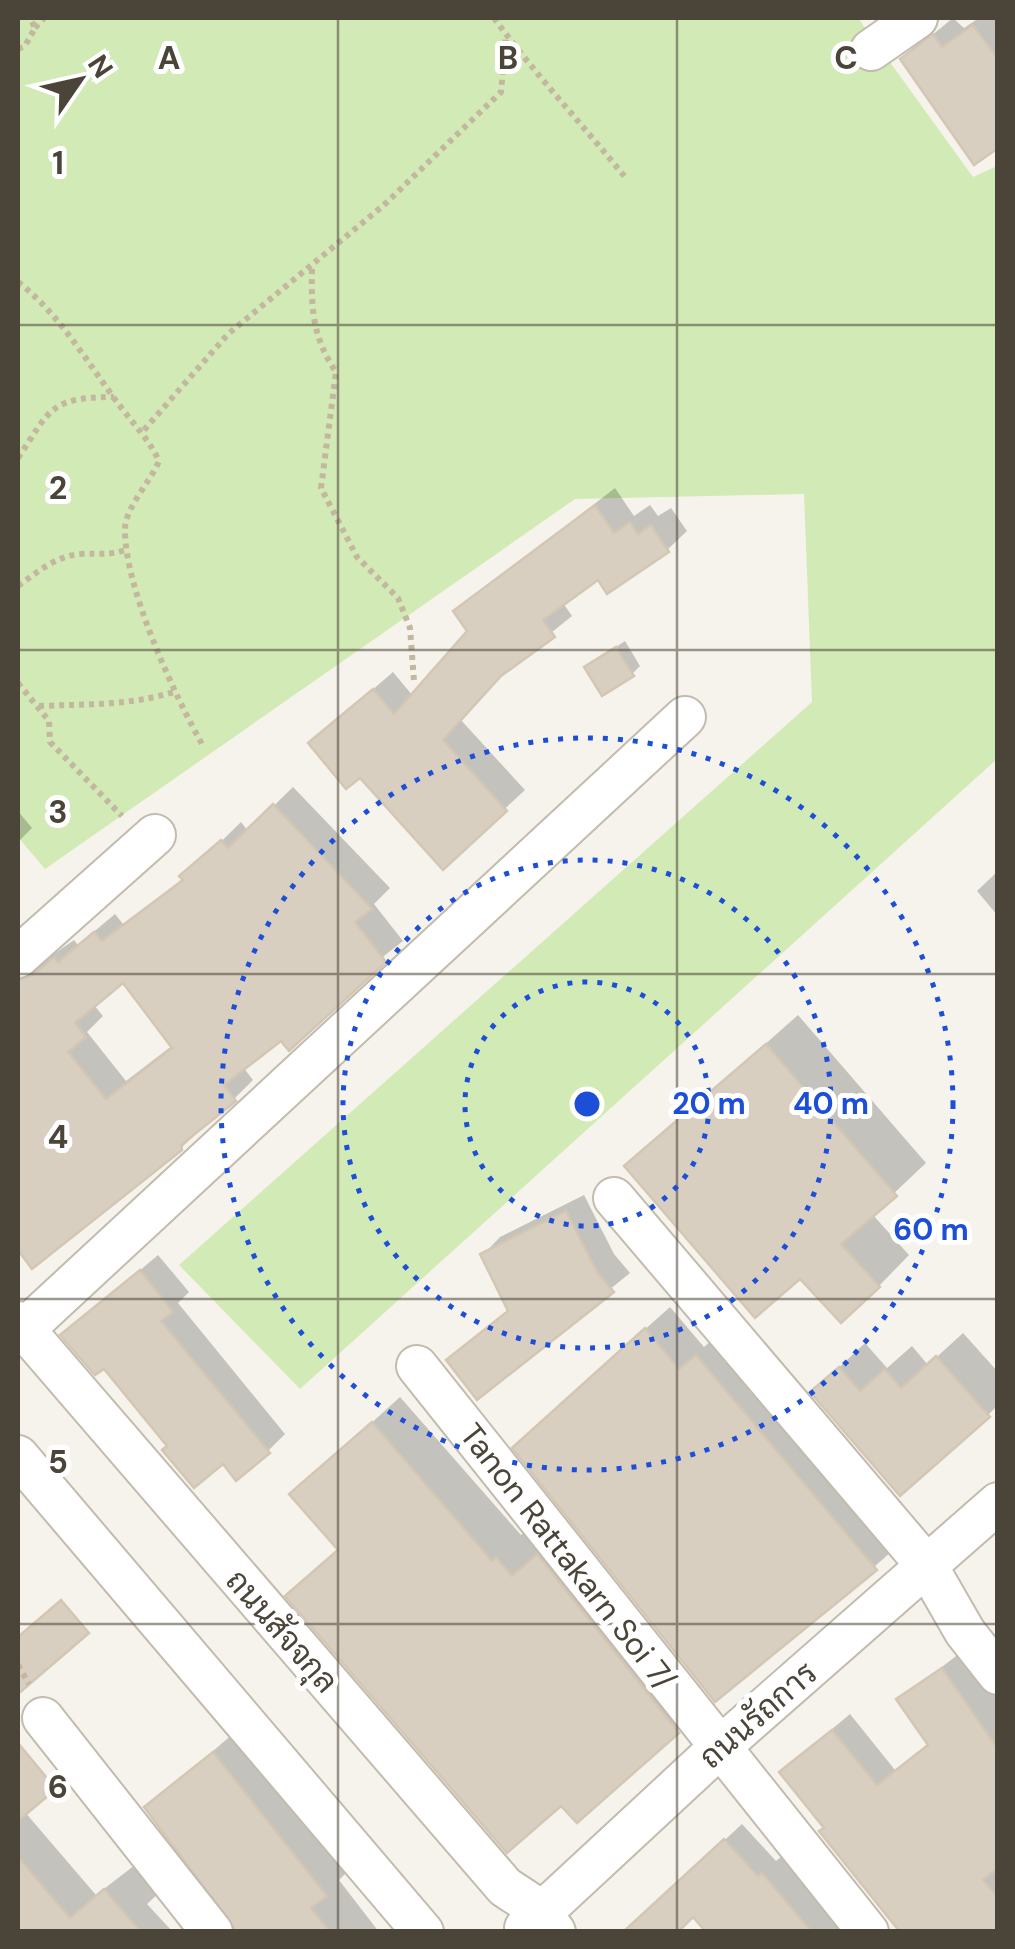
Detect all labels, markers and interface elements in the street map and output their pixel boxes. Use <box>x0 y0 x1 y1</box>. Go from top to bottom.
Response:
north arrow <box>30 30 130 130</box>
text: A <box>158 37 180 79</box>
text: B <box>498 37 518 79</box>
text: C <box>834 37 858 79</box>
text: N <box>79 47 121 85</box>
text: 1 <box>52 142 64 184</box>
text: 2 <box>49 467 67 509</box>
text: 3 <box>48 791 68 833</box>
text: 20 m <box>672 1084 746 1123</box>
text: 40 m <box>793 1084 869 1123</box>
centre of rings <box>569 1086 605 1122</box>
text: 4 <box>48 1116 68 1158</box>
text: 60 m <box>893 1210 969 1249</box>
street label: Tanon Rattakarn Soi 7/ <box>451 1415 685 1699</box>
text: 5 <box>48 1441 68 1483</box>
street label: ถนนสัจจกุล <box>216 1560 347 1702</box>
street label: ถนนรัถการ <box>690 1652 826 1778</box>
text: 6 <box>48 1766 68 1808</box>

